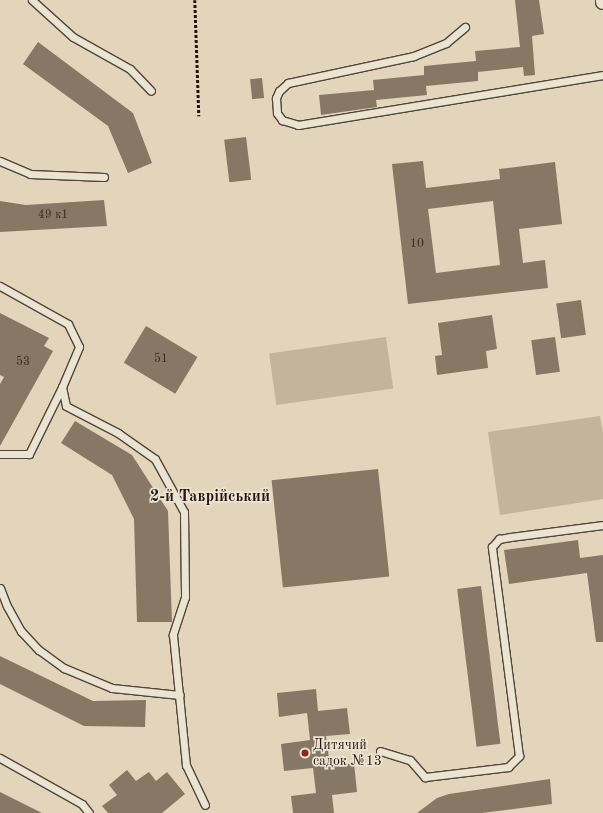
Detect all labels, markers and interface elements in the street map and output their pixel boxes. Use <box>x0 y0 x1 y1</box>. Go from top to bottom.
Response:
house number: 49 к1 <box>38 209 68 223</box>
house number: 10 <box>410 238 424 252</box>
house number: 51 <box>154 353 168 367</box>
house number: 53 <box>16 356 30 370</box>
district label: 2-й Таврійський <box>150 487 270 507</box>
place label: Дитячий садок №13 <box>313 737 382 770</box>
marker: Дитячий садок №13 <box>300 748 310 758</box>

